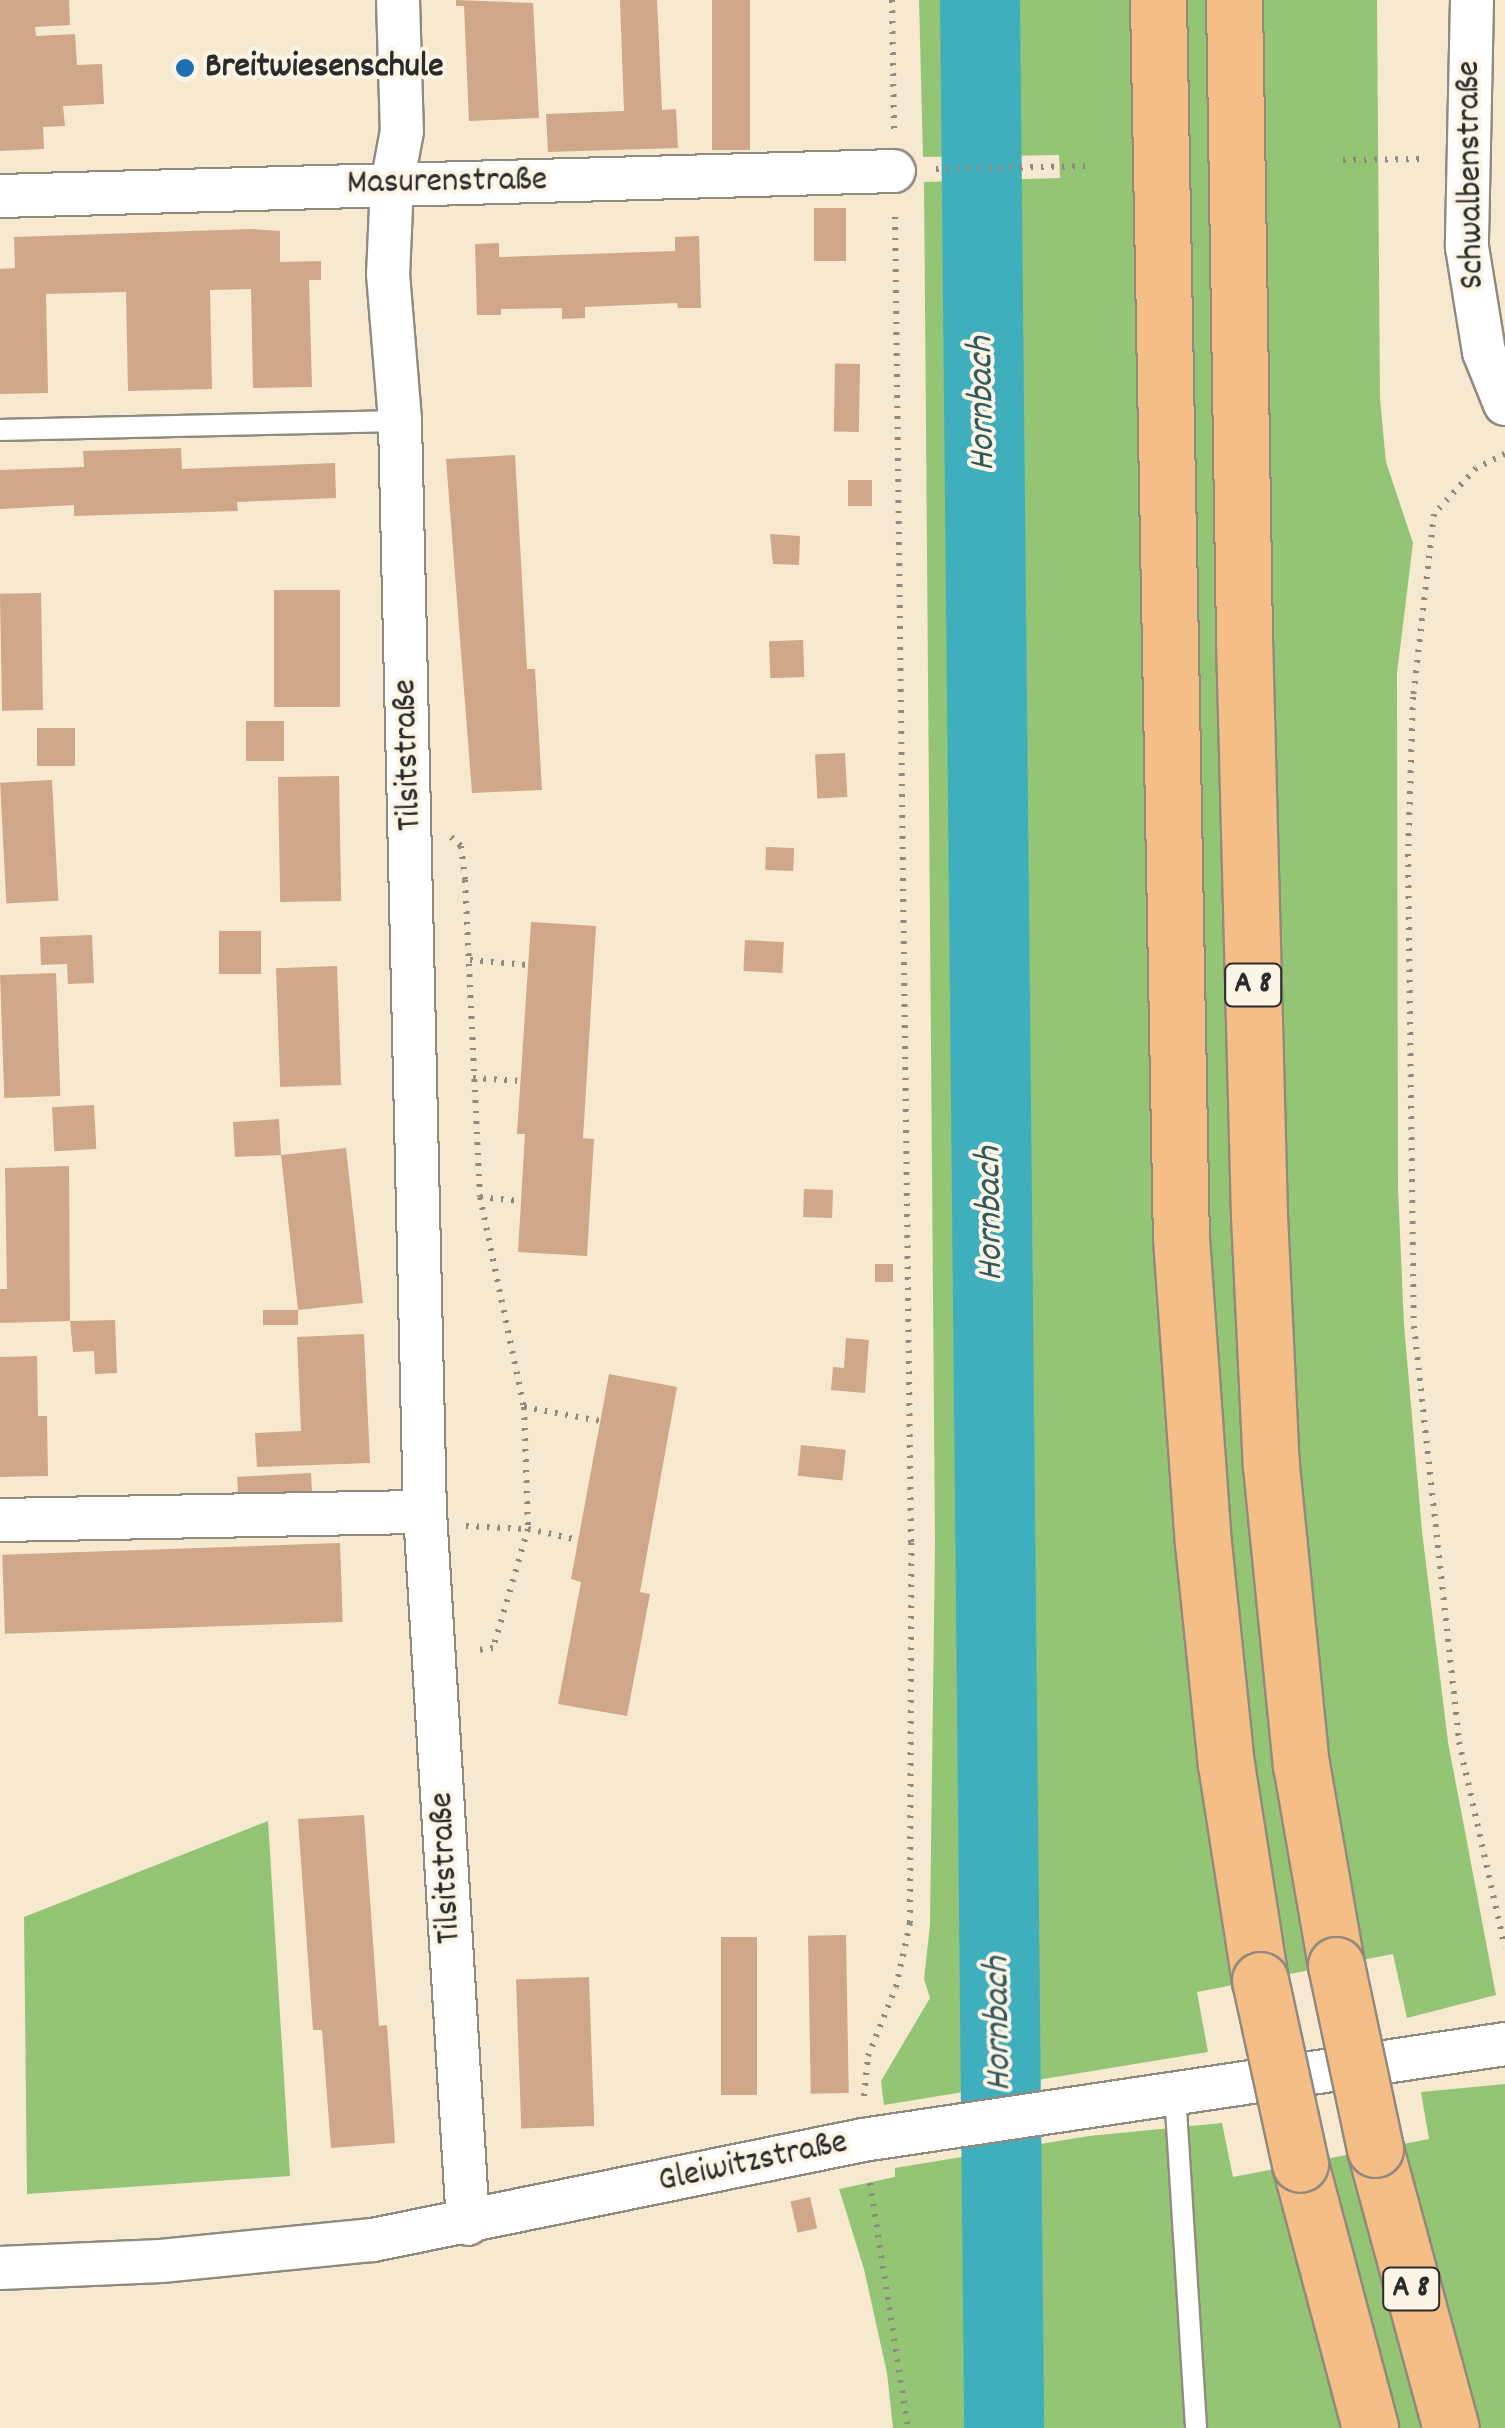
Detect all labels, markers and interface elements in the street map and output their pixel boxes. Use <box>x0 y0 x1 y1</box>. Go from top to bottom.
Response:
place label: Breitwiesenschule <box>205 47 444 89</box>
marker: Breitwiesenschule <box>174 57 196 79</box>
street label: Schwalbenstraße <box>1449 60 1495 290</box>
street label: Masurenstraße <box>346 160 548 206</box>
water label: Hornbach <box>960 336 1008 472</box>
street label: Tilsitstraße <box>385 678 433 832</box>
road number: A 8 <box>1223 958 1283 1012</box>
water label: Hornbach <box>968 1146 1016 1282</box>
street label: Tilsitstraße <box>422 1791 472 1945</box>
water label: Hornbach <box>976 1956 1024 2092</box>
street label: Gleiwitzstraße <box>655 2122 851 2204</box>
road number: A 8 <box>1381 2262 1441 2316</box>

